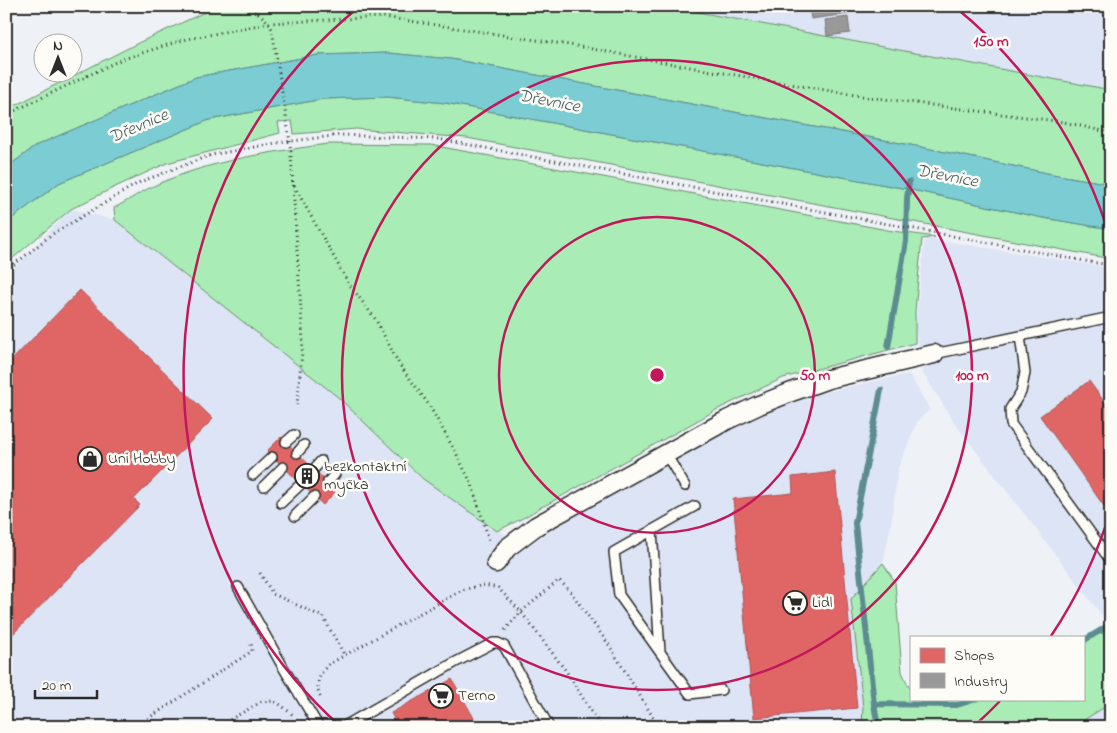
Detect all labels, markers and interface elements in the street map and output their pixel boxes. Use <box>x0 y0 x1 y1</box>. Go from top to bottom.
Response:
text: 150 m <box>973 31 1009 53</box>
north arrow <box>32 32 82 82</box>
text: N <box>53 36 63 57</box>
water label: Dřevnice <box>516 83 583 121</box>
water label: Dřevnice <box>105 103 173 151</box>
water label: Dřevnice <box>914 158 981 196</box>
text: 50 m <box>800 365 831 387</box>
text: 100 m <box>955 365 989 387</box>
centre of rings <box>648 366 666 384</box>
shop icon: Uni Hobby <box>77 446 103 472</box>
place label: Uni Hobby <box>108 447 175 471</box>
place label: bezkontaktní myčka <box>324 455 407 497</box>
building icon: bezkontaktní myčka <box>294 463 320 489</box>
supermarket icon: Lidl <box>782 590 808 616</box>
place label: Lidl <box>812 591 833 615</box>
legend <box>910 636 1084 700</box>
text: Shops <box>954 645 994 667</box>
scale bar <box>35 668 98 700</box>
text: Industry <box>954 671 1008 694</box>
text: 20 m <box>42 675 72 697</box>
supermarket icon: Terno <box>428 683 454 709</box>
place label: Terno <box>458 684 496 708</box>

